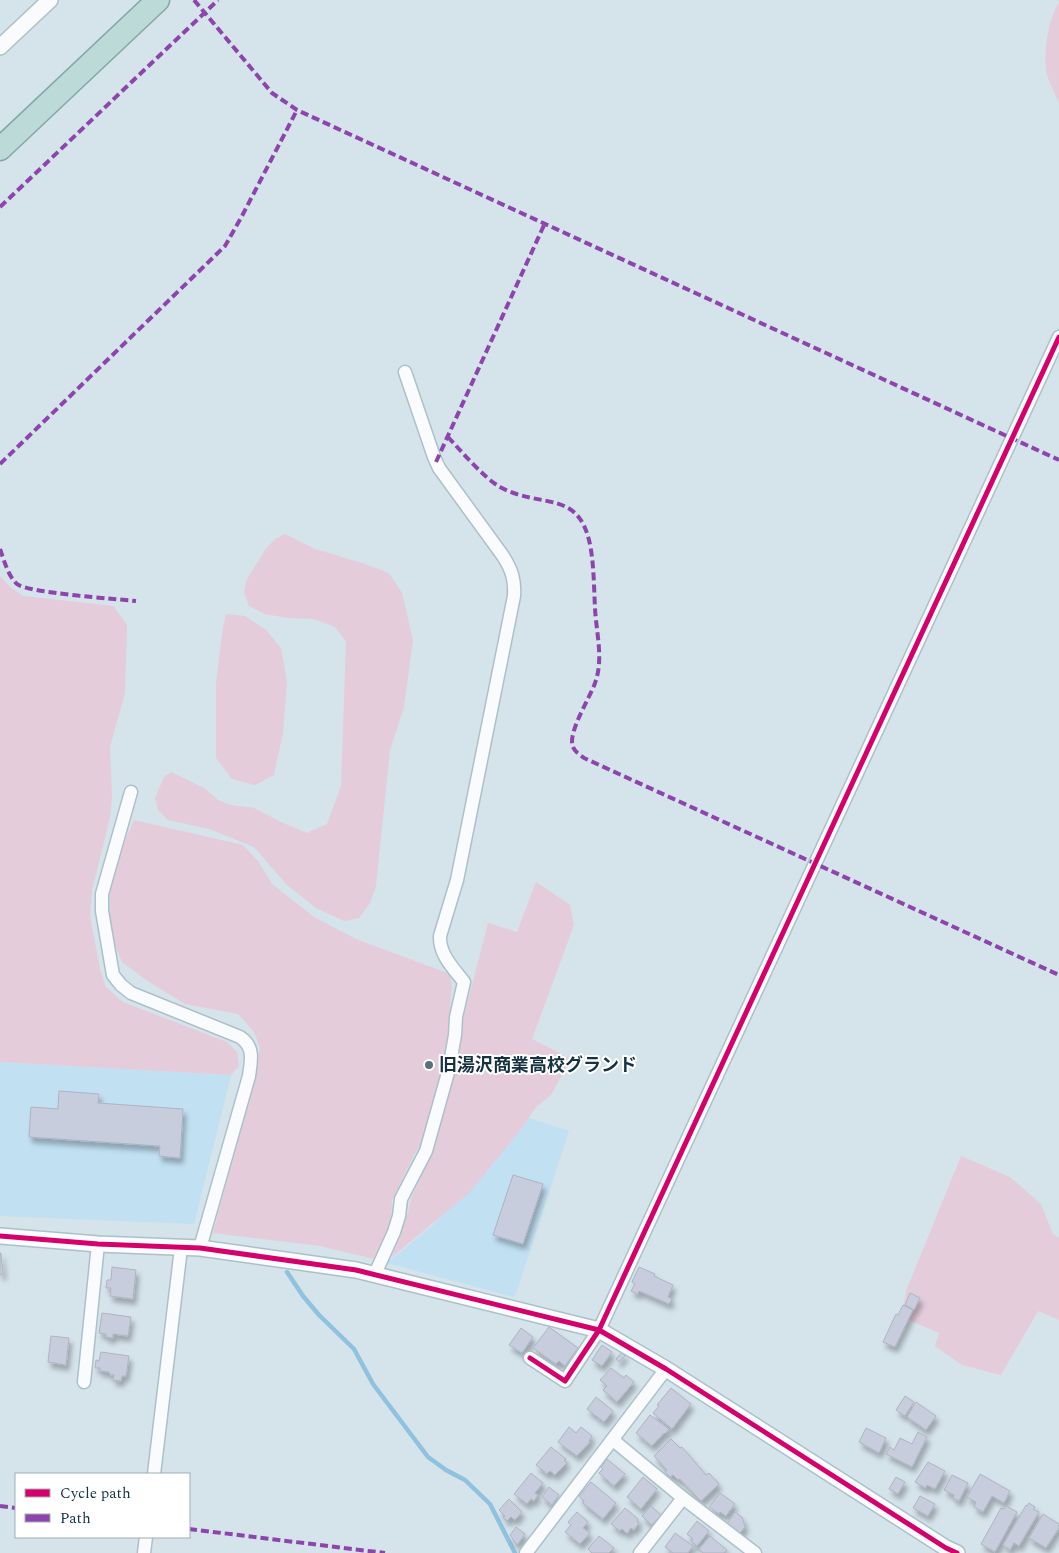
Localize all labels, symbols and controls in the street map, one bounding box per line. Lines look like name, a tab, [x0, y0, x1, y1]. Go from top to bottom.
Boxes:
place label: 旧湯沢商業高校グランド	[439, 1052, 637, 1079]
marker: 旧湯沢商業高校グランド	[423, 1059, 435, 1071]
legend	[15, 1473, 190, 1538]
text: Cycle path	[60, 1482, 131, 1505]
text: Path	[60, 1507, 91, 1530]

